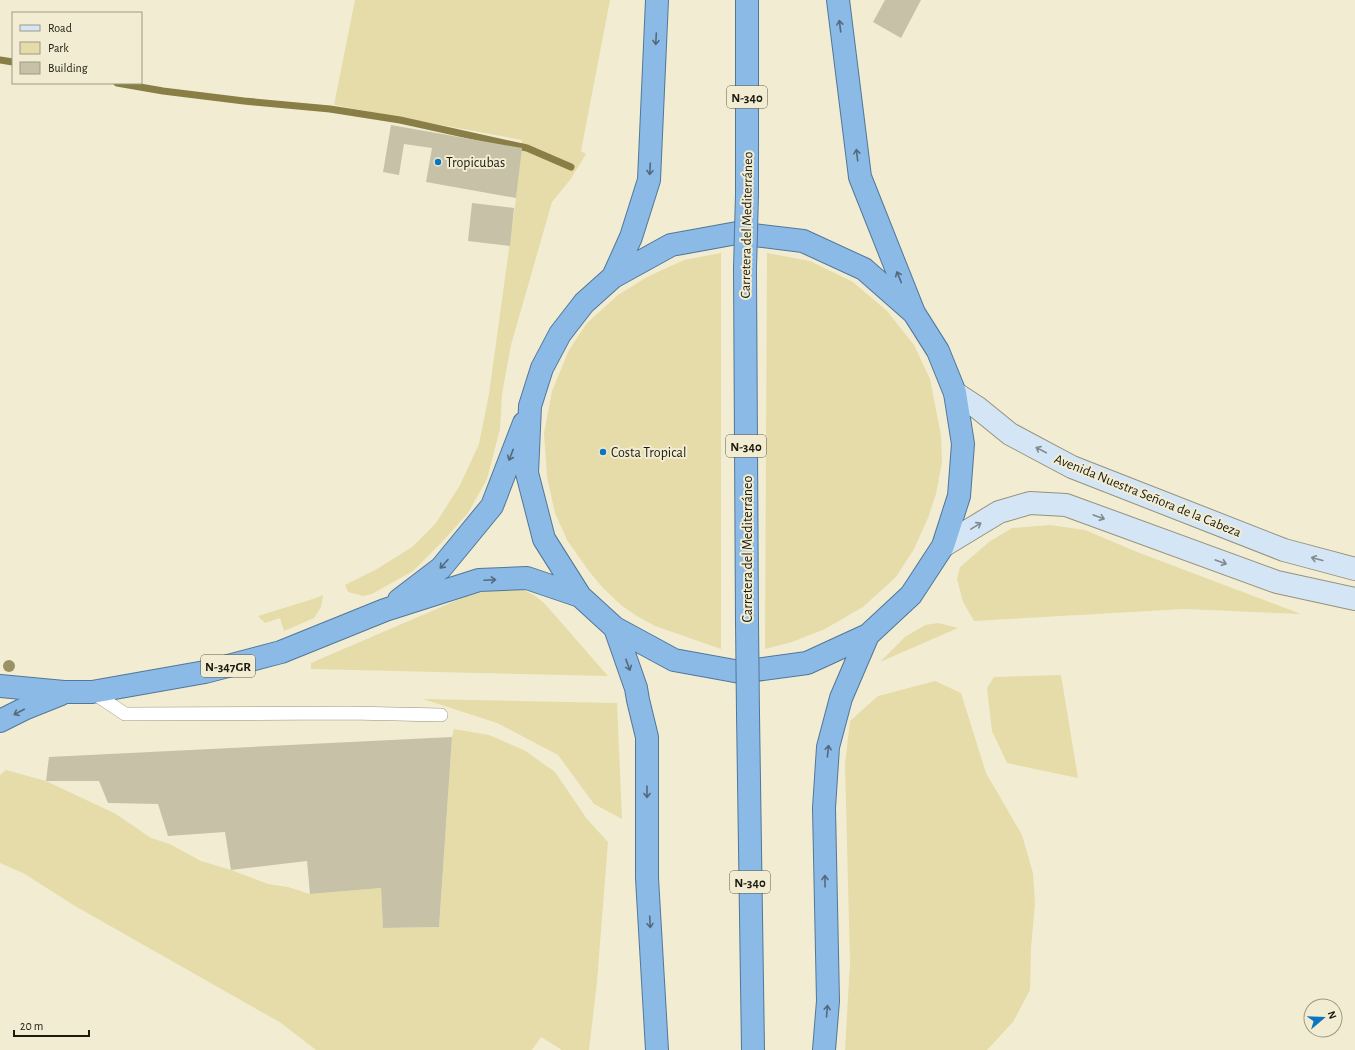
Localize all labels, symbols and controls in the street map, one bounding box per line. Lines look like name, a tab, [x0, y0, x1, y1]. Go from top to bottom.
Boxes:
legend	[12, 12, 142, 84]
one-way arrow	[836, 20, 844, 33]
text: Road	[48, 22, 72, 34]
one-way arrow	[652, 32, 659, 45]
text: Park	[48, 42, 69, 54]
text: Building	[48, 62, 88, 74]
road number: N-340	[727, 86, 767, 108]
one-way arrow	[853, 149, 861, 162]
street label: Carretera del Mediterráneo	[739, 151, 755, 299]
place label: Tropicubas	[446, 156, 505, 170]
marker: Tropicubas	[433, 157, 443, 167]
one-way arrow	[646, 162, 653, 175]
one-way arrow	[895, 272, 903, 284]
road number: N-340	[726, 435, 766, 457]
place label: Costa Tropical	[611, 446, 686, 460]
one-way arrow	[1035, 446, 1047, 453]
marker: Costa Tropical	[598, 447, 608, 457]
one-way arrow	[507, 449, 515, 461]
street label: Avenida Nuestra Señora de la Cabeza	[1052, 452, 1244, 540]
street label: Carretera del Mediterráneo	[741, 475, 755, 622]
one-way arrow	[1092, 513, 1104, 521]
one-way arrow	[970, 521, 982, 529]
one-way arrow	[1311, 555, 1324, 562]
one-way arrow	[1214, 558, 1226, 566]
one-way arrow	[440, 559, 449, 570]
one-way arrow	[483, 576, 496, 583]
road number: N-347GR	[201, 655, 255, 677]
one-way arrow	[625, 658, 632, 671]
one-way arrow	[13, 708, 25, 716]
one-way arrow	[824, 745, 832, 758]
one-way arrow	[643, 785, 651, 798]
road number: N-340	[730, 871, 770, 893]
one-way arrow	[821, 875, 829, 888]
one-way arrow	[646, 915, 653, 928]
north arrow	[1303, 998, 1343, 1038]
one-way arrow	[823, 1005, 831, 1018]
text: N	[1326, 1009, 1338, 1020]
scale bar	[14, 1012, 89, 1038]
text: 20 m	[20, 1020, 43, 1032]

